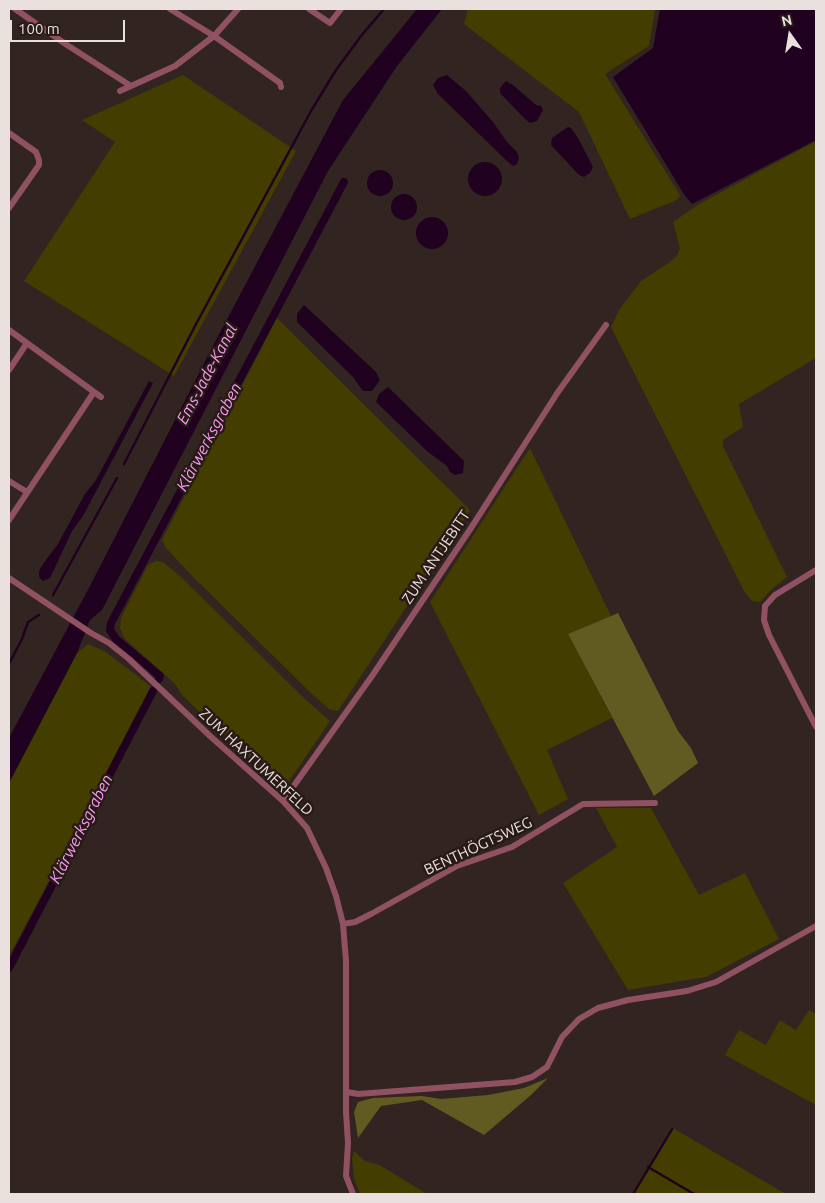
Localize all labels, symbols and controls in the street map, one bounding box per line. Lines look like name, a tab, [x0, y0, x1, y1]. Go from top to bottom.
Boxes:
scale bar	[12, 10, 128, 42]
north arrow	[765, 10, 815, 60]
text: N	[780, 11, 794, 29]
text: 100 m	[18, 20, 60, 37]
water label: Ems-Jade-Kanal	[173, 321, 241, 427]
water label: Klärwerksgraben	[172, 380, 246, 494]
street label: ZUM ANTJEBITT	[398, 507, 474, 607]
street label: ZUM HAXTUMERFELD	[195, 705, 317, 819]
water label: Klärwerksgraben	[45, 771, 117, 887]
street label: BENTHÖGTSWEG	[421, 813, 535, 879]

